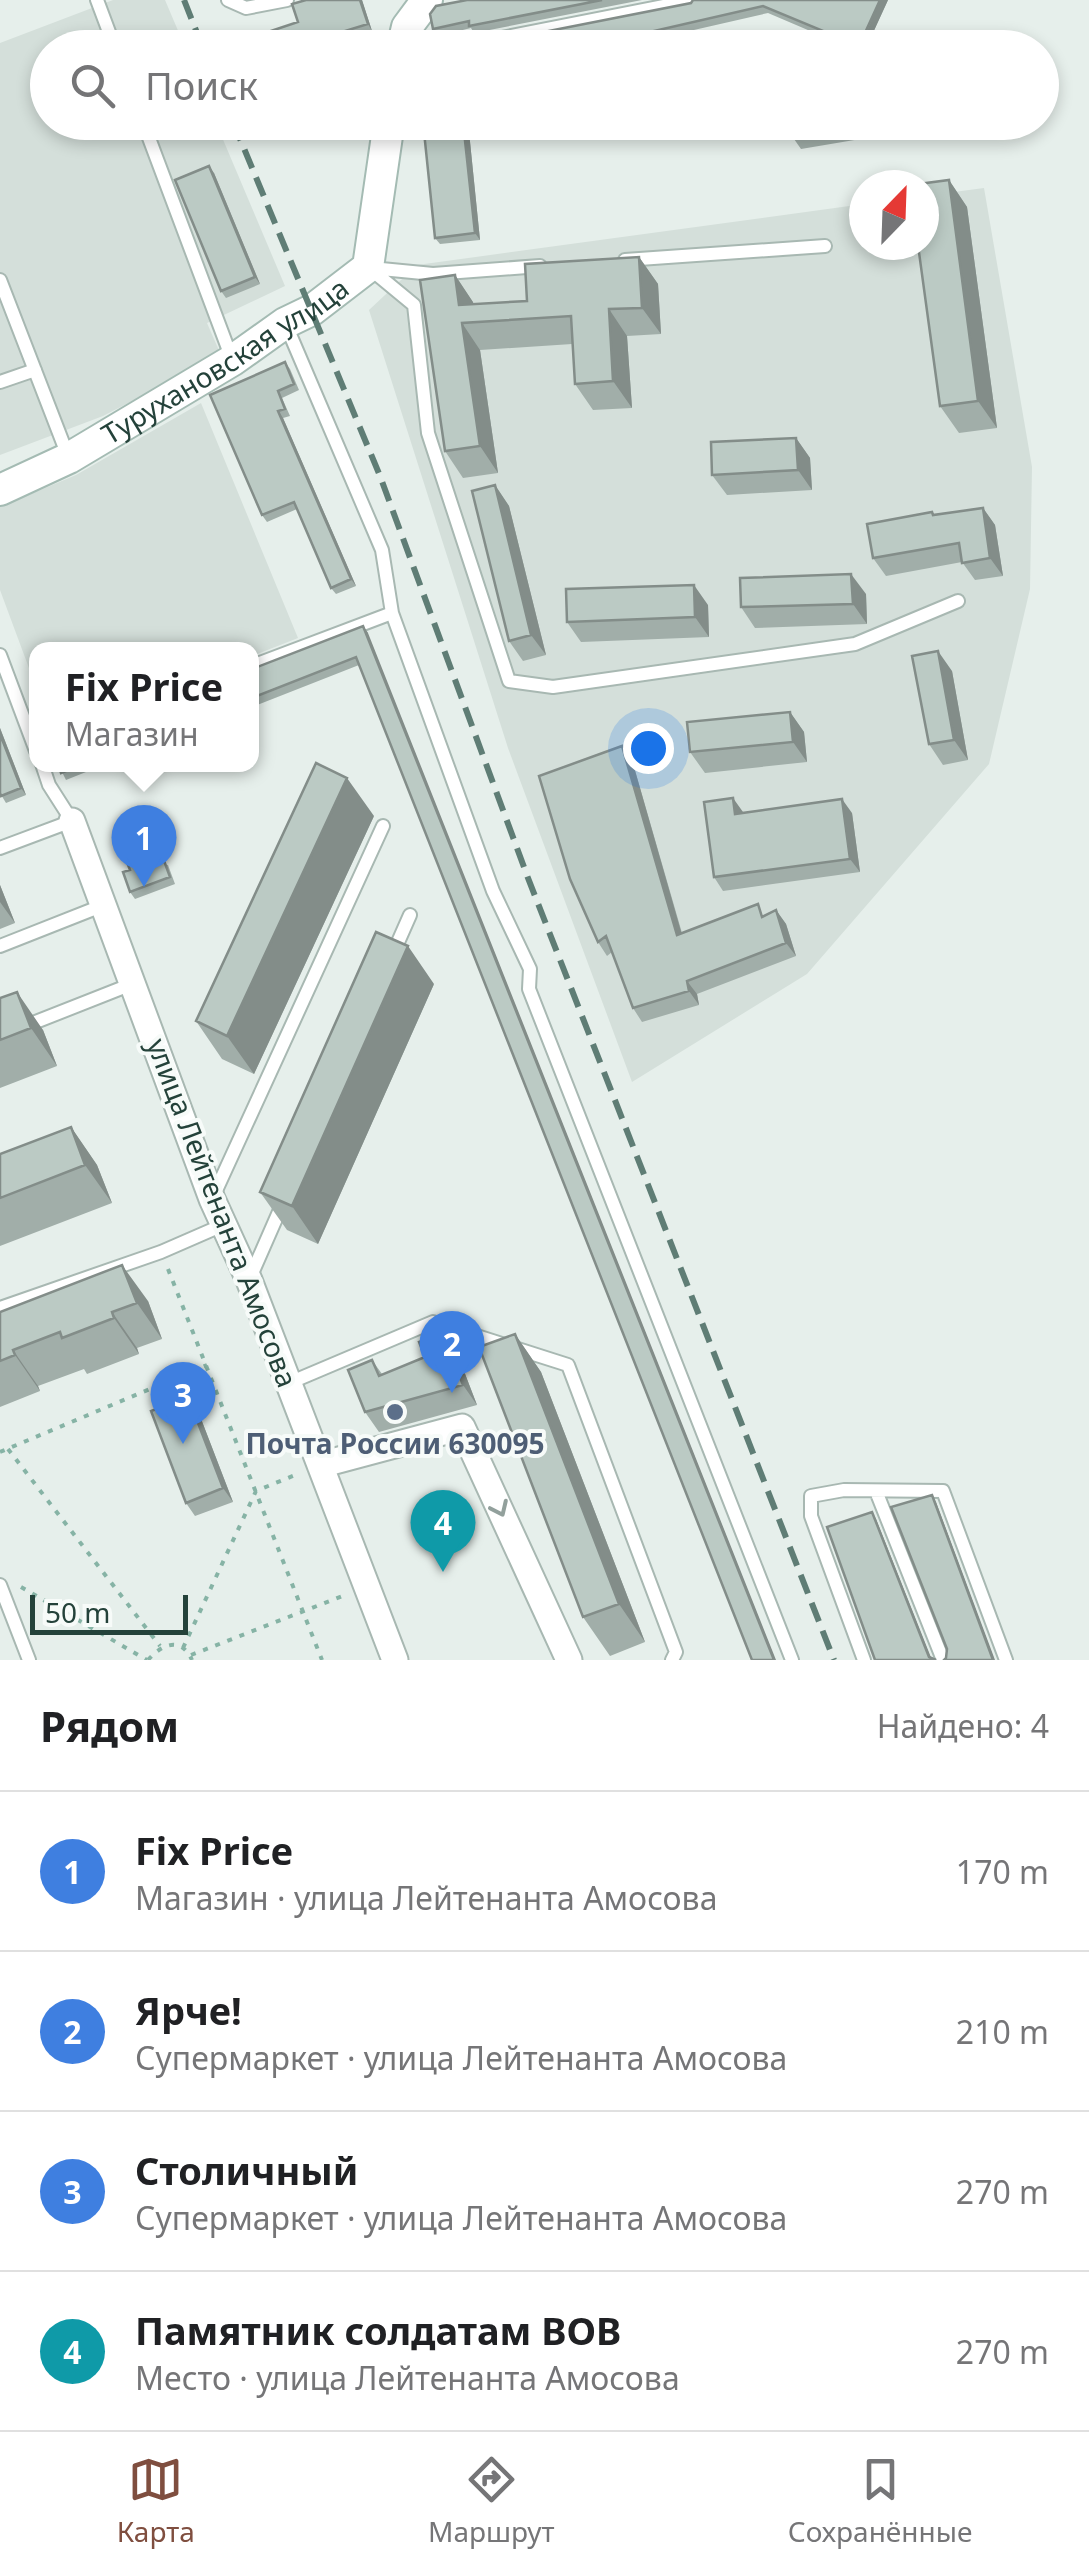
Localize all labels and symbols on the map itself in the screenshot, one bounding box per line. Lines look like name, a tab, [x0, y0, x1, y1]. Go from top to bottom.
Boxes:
north arrow	[849, 170, 939, 260]
street label: Турухановская улица	[94, 269, 356, 452]
your location	[623, 723, 674, 774]
pin: 1	[112, 804, 176, 887]
street label: улица Лейтенанта Амосова	[139, 1033, 307, 1392]
pin: 2	[420, 1310, 484, 1393]
pin: 3	[150, 1362, 216, 1444]
marker: Почта России 630095	[384, 1401, 406, 1423]
place label: Почта России 630095	[245, 1424, 545, 1462]
pin: 4	[410, 1490, 476, 1572]
one-way arrow	[487, 1499, 507, 1517]
scale bar	[30, 1590, 188, 1634]

